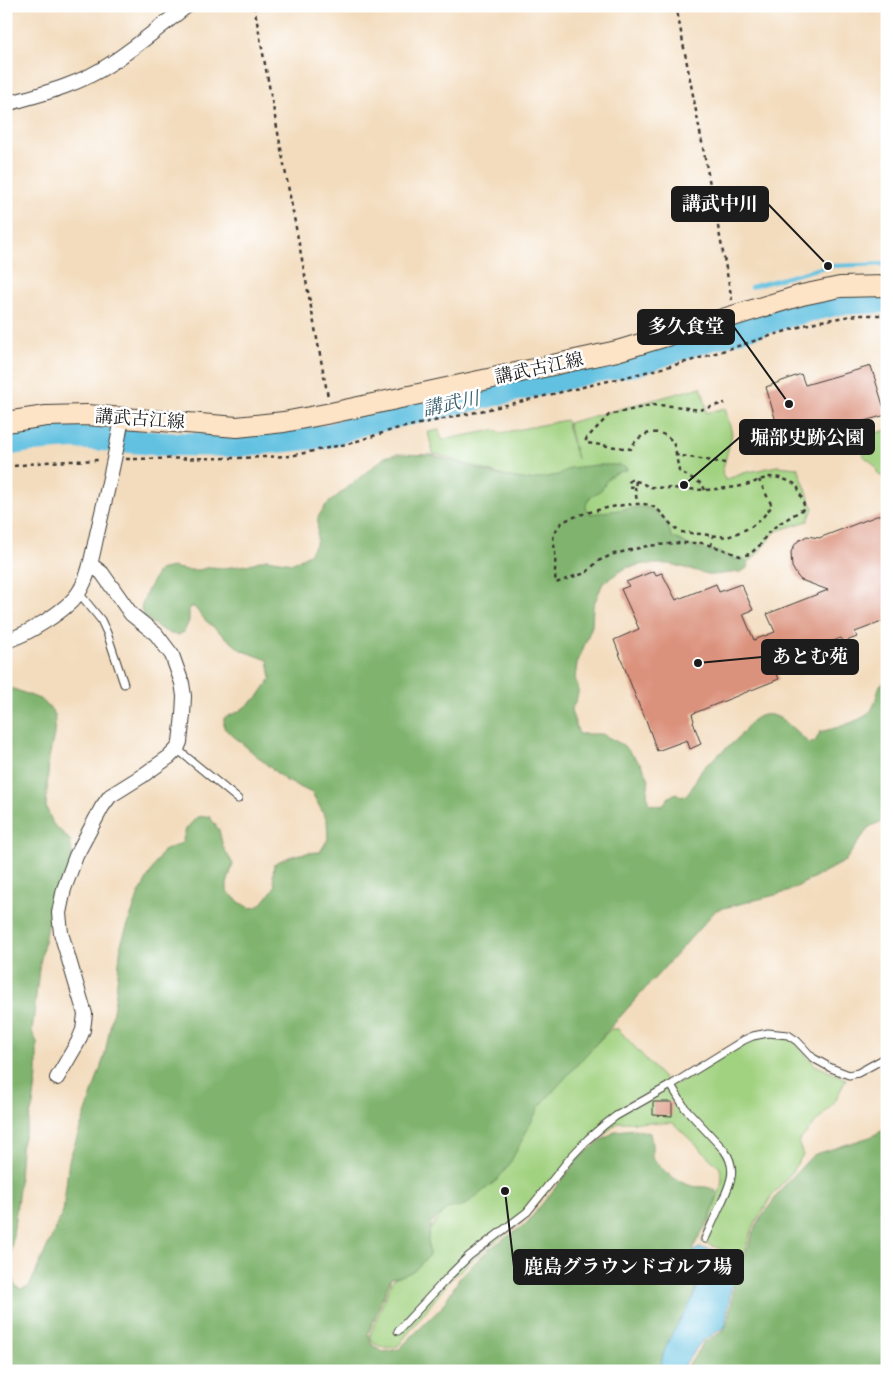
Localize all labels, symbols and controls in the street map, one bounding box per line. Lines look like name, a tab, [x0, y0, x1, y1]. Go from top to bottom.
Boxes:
callout: 講武中川	[672, 187, 768, 221]
text: 講武中川	[682, 191, 758, 217]
callout: 多久食堂	[638, 310, 734, 344]
text: 多久食堂	[648, 314, 724, 340]
street label: 講武古江線	[492, 347, 586, 389]
water label: 講武川	[420, 385, 484, 423]
street label: 講武古江線	[94, 404, 186, 434]
callout: 堀部史跡公園	[740, 420, 874, 454]
text: 堀部史跡公園	[750, 425, 864, 451]
callout: あとむ苑	[762, 640, 858, 674]
text: あとむ苑	[772, 644, 848, 670]
callout: 鹿島グラウンドゴルフ場	[514, 1250, 743, 1284]
text: 鹿島グラウンドゴルフ場	[524, 1254, 732, 1280]

